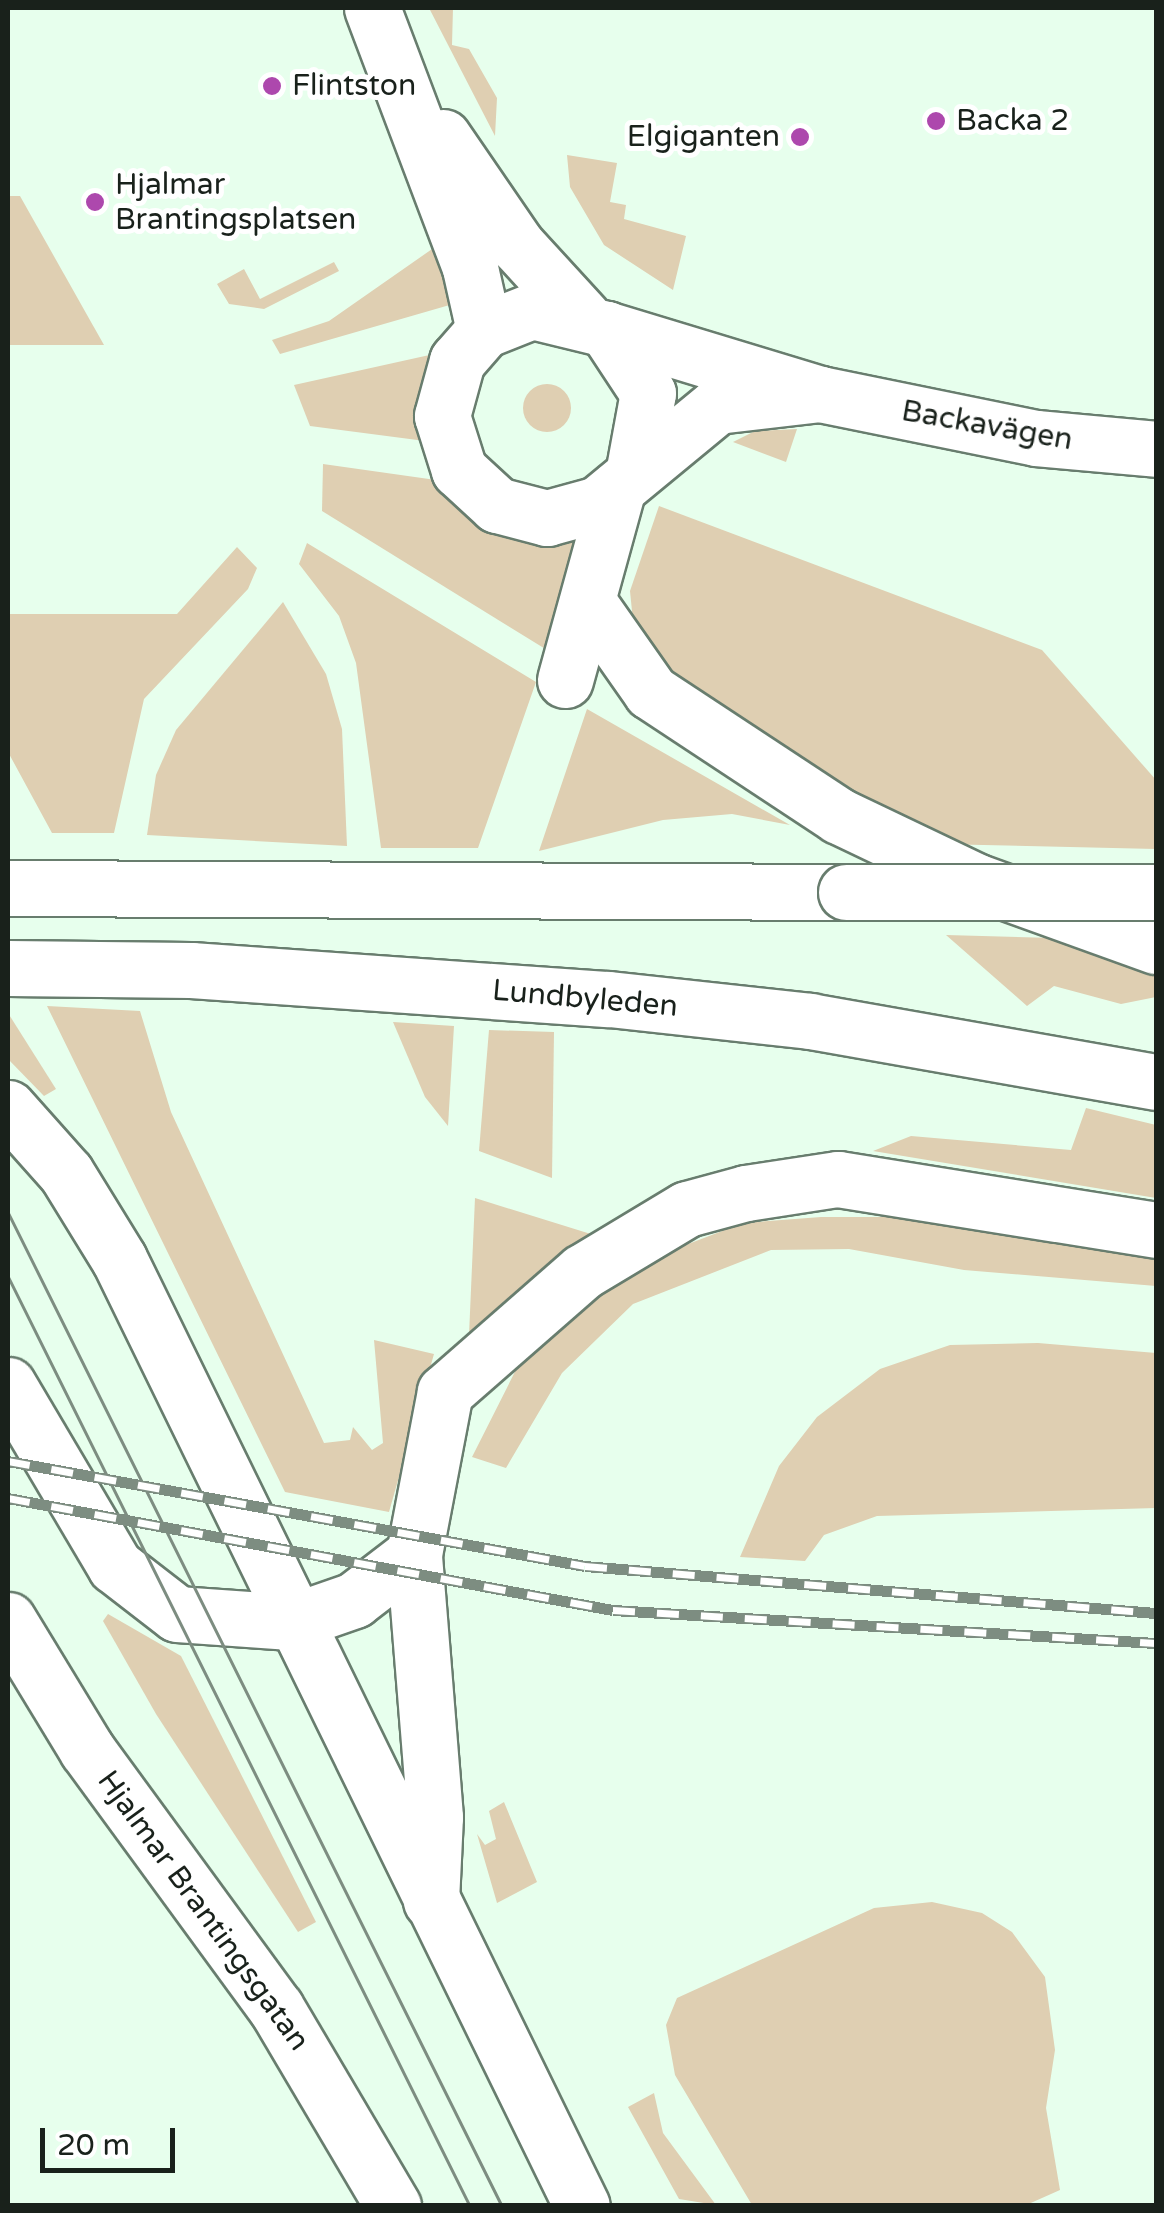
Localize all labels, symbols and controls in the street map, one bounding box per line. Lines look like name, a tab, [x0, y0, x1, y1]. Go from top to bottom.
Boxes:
place label: Flintston	[292, 68, 416, 104]
marker: Flintston	[261, 75, 283, 97]
place label: Backa 2	[956, 103, 1069, 139]
marker: Backa 2	[925, 110, 947, 132]
place label: Elgiganten	[627, 119, 780, 155]
marker: Elgiganten	[789, 126, 811, 148]
place label: Hjalmar Brantingsplatsen	[115, 167, 356, 238]
marker: Hjalmar Brantingsplatsen	[84, 191, 106, 213]
street label: Backavägen	[899, 393, 1075, 459]
street label: Lundbyleden	[491, 973, 679, 1025]
street label: Hjalmar Brantingsgatan	[89, 1764, 317, 2058]
scale bar	[45, 2108, 180, 2170]
text: 20 m	[57, 2127, 130, 2164]

